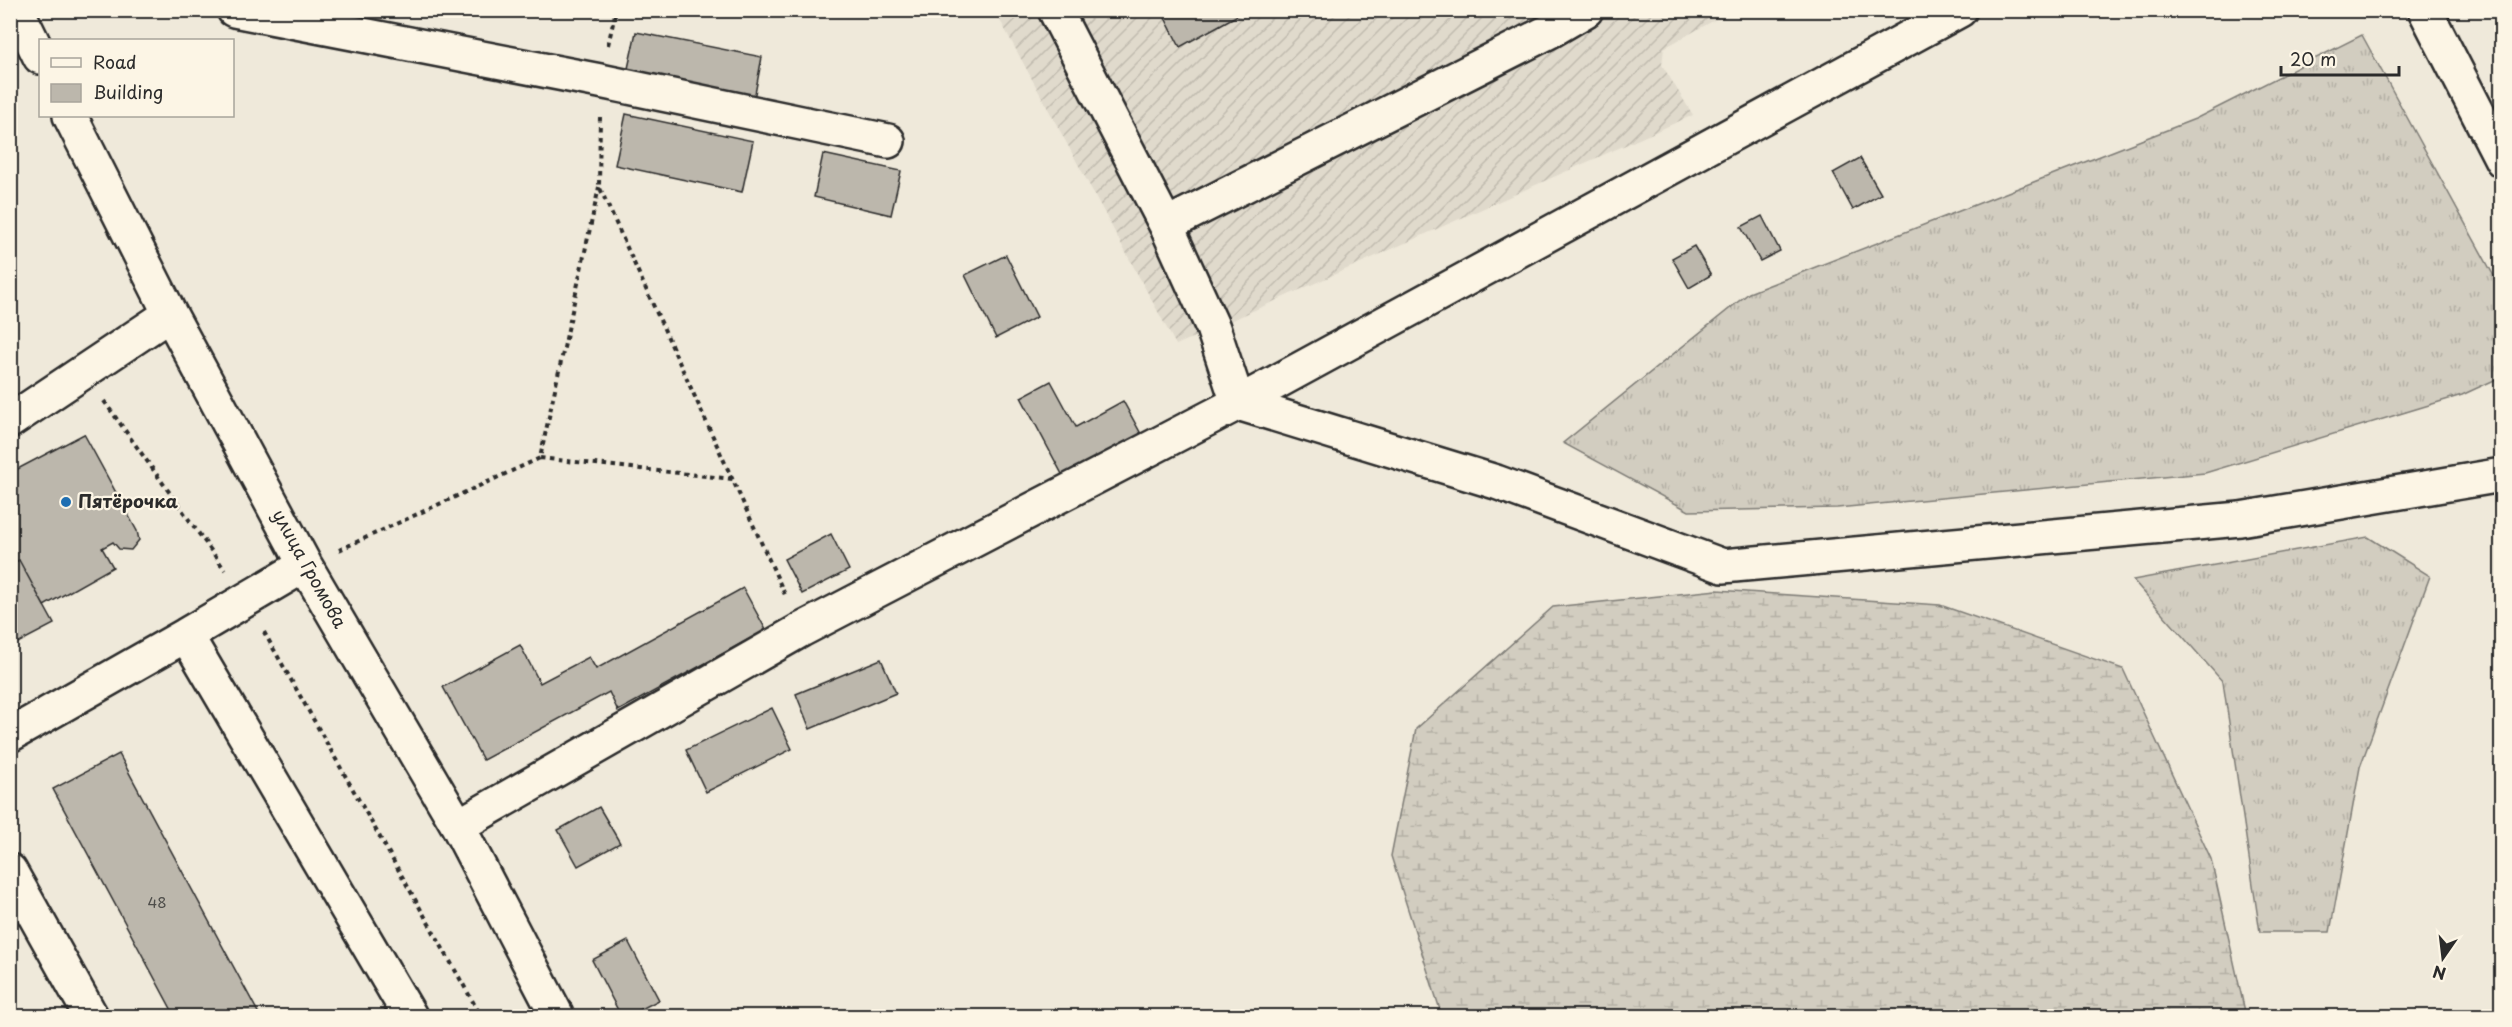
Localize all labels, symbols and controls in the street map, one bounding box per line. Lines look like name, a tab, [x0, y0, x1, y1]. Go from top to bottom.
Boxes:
legend	[39, 39, 234, 117]
scale bar	[2281, 39, 2400, 77]
text: 20 m	[2290, 45, 2336, 72]
text: Road	[93, 48, 137, 75]
text: Building	[93, 78, 163, 105]
place label: Пятёрочка	[78, 487, 179, 514]
marker: Пятёрочка	[59, 495, 73, 509]
street label: улица Громова	[266, 504, 355, 633]
house number: 48	[147, 890, 167, 913]
north arrow	[2413, 928, 2473, 988]
text: N	[2430, 960, 2448, 987]

